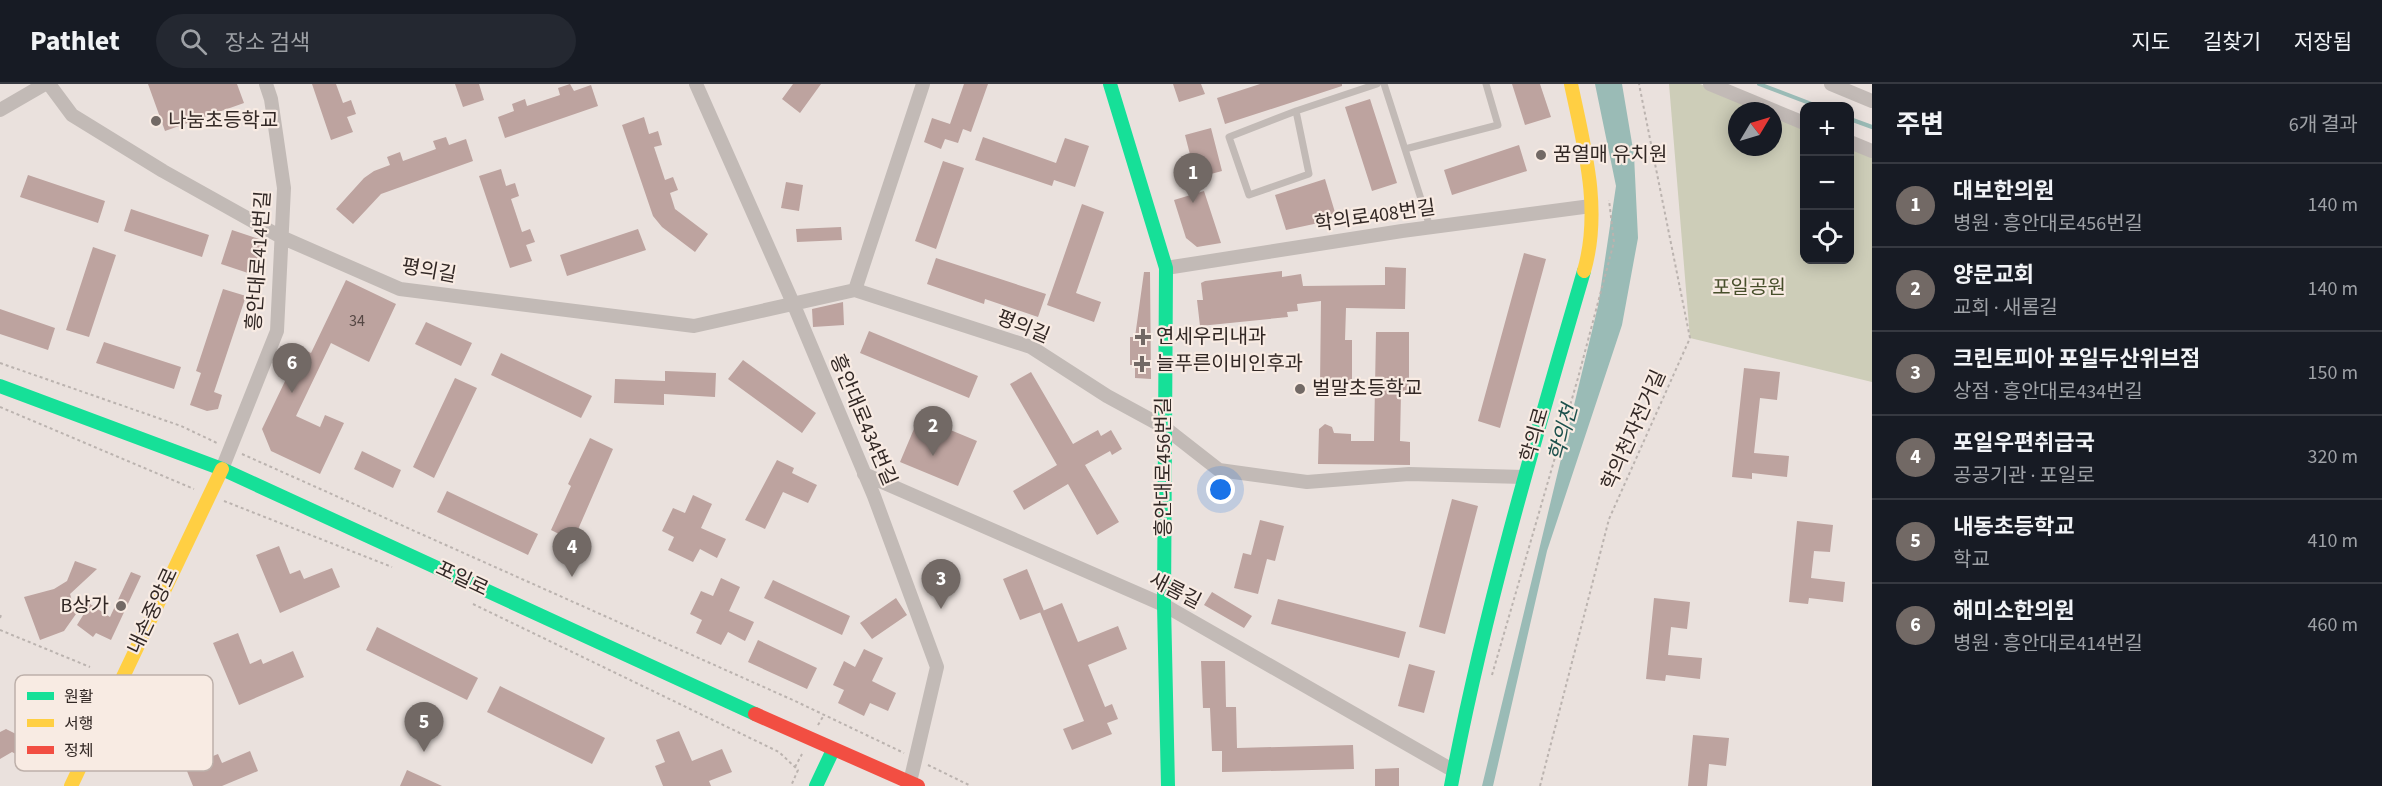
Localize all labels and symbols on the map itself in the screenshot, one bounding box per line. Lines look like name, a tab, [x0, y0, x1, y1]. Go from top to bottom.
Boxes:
north arrow	[1728, 102, 1782, 156]
place label: 나눔초등학교	[168, 107, 278, 135]
marker: 나눔초등학교	[149, 114, 163, 128]
place label: 꿈열매 유치원	[1553, 141, 1667, 169]
marker: 꿈열매 유치원	[1534, 148, 1548, 162]
pin: 1	[1174, 154, 1212, 203]
street label: 흥안대로414번길	[240, 190, 278, 332]
street label: 학의로408번길	[1313, 194, 1437, 238]
street label: 평의길	[399, 252, 459, 290]
park label: 포일공원	[1712, 274, 1786, 302]
street label: 평의길	[992, 304, 1054, 350]
house number: 34	[349, 310, 365, 332]
place label: 연세우리내과	[1156, 323, 1266, 351]
marker: 연세우리내과	[1134, 328, 1152, 346]
pin: 6	[272, 344, 312, 393]
street label: 흥안대로434번길	[823, 350, 903, 490]
place label: 늘푸른이비인후과	[1156, 350, 1303, 378]
marker: 늘푸른이비인후과	[1133, 355, 1151, 373]
street label: 학의천자전거길	[1595, 365, 1673, 495]
place label: 벌말초등학교	[1312, 375, 1422, 403]
marker: 벌말초등학교	[1293, 382, 1307, 396]
street label: 흥안대로456번길	[1150, 397, 1178, 537]
water label: 학의천	[1541, 399, 1586, 465]
street label: 학의로	[1514, 405, 1556, 465]
pin: 2	[914, 406, 952, 456]
your location	[1206, 475, 1235, 504]
pin: 4	[552, 528, 592, 577]
street label: 포일로	[431, 555, 493, 603]
pin: 3	[922, 560, 960, 609]
street label: 내손중앙로	[121, 563, 185, 659]
street label: 새롬길	[1144, 566, 1206, 616]
place label: B상가	[60, 592, 109, 620]
marker: B상가	[114, 599, 128, 613]
legend	[15, 675, 213, 771]
text: 원활	[64, 686, 94, 708]
pin: 5	[404, 702, 444, 752]
text: 서행	[64, 713, 93, 735]
text: 정체	[64, 740, 93, 762]

